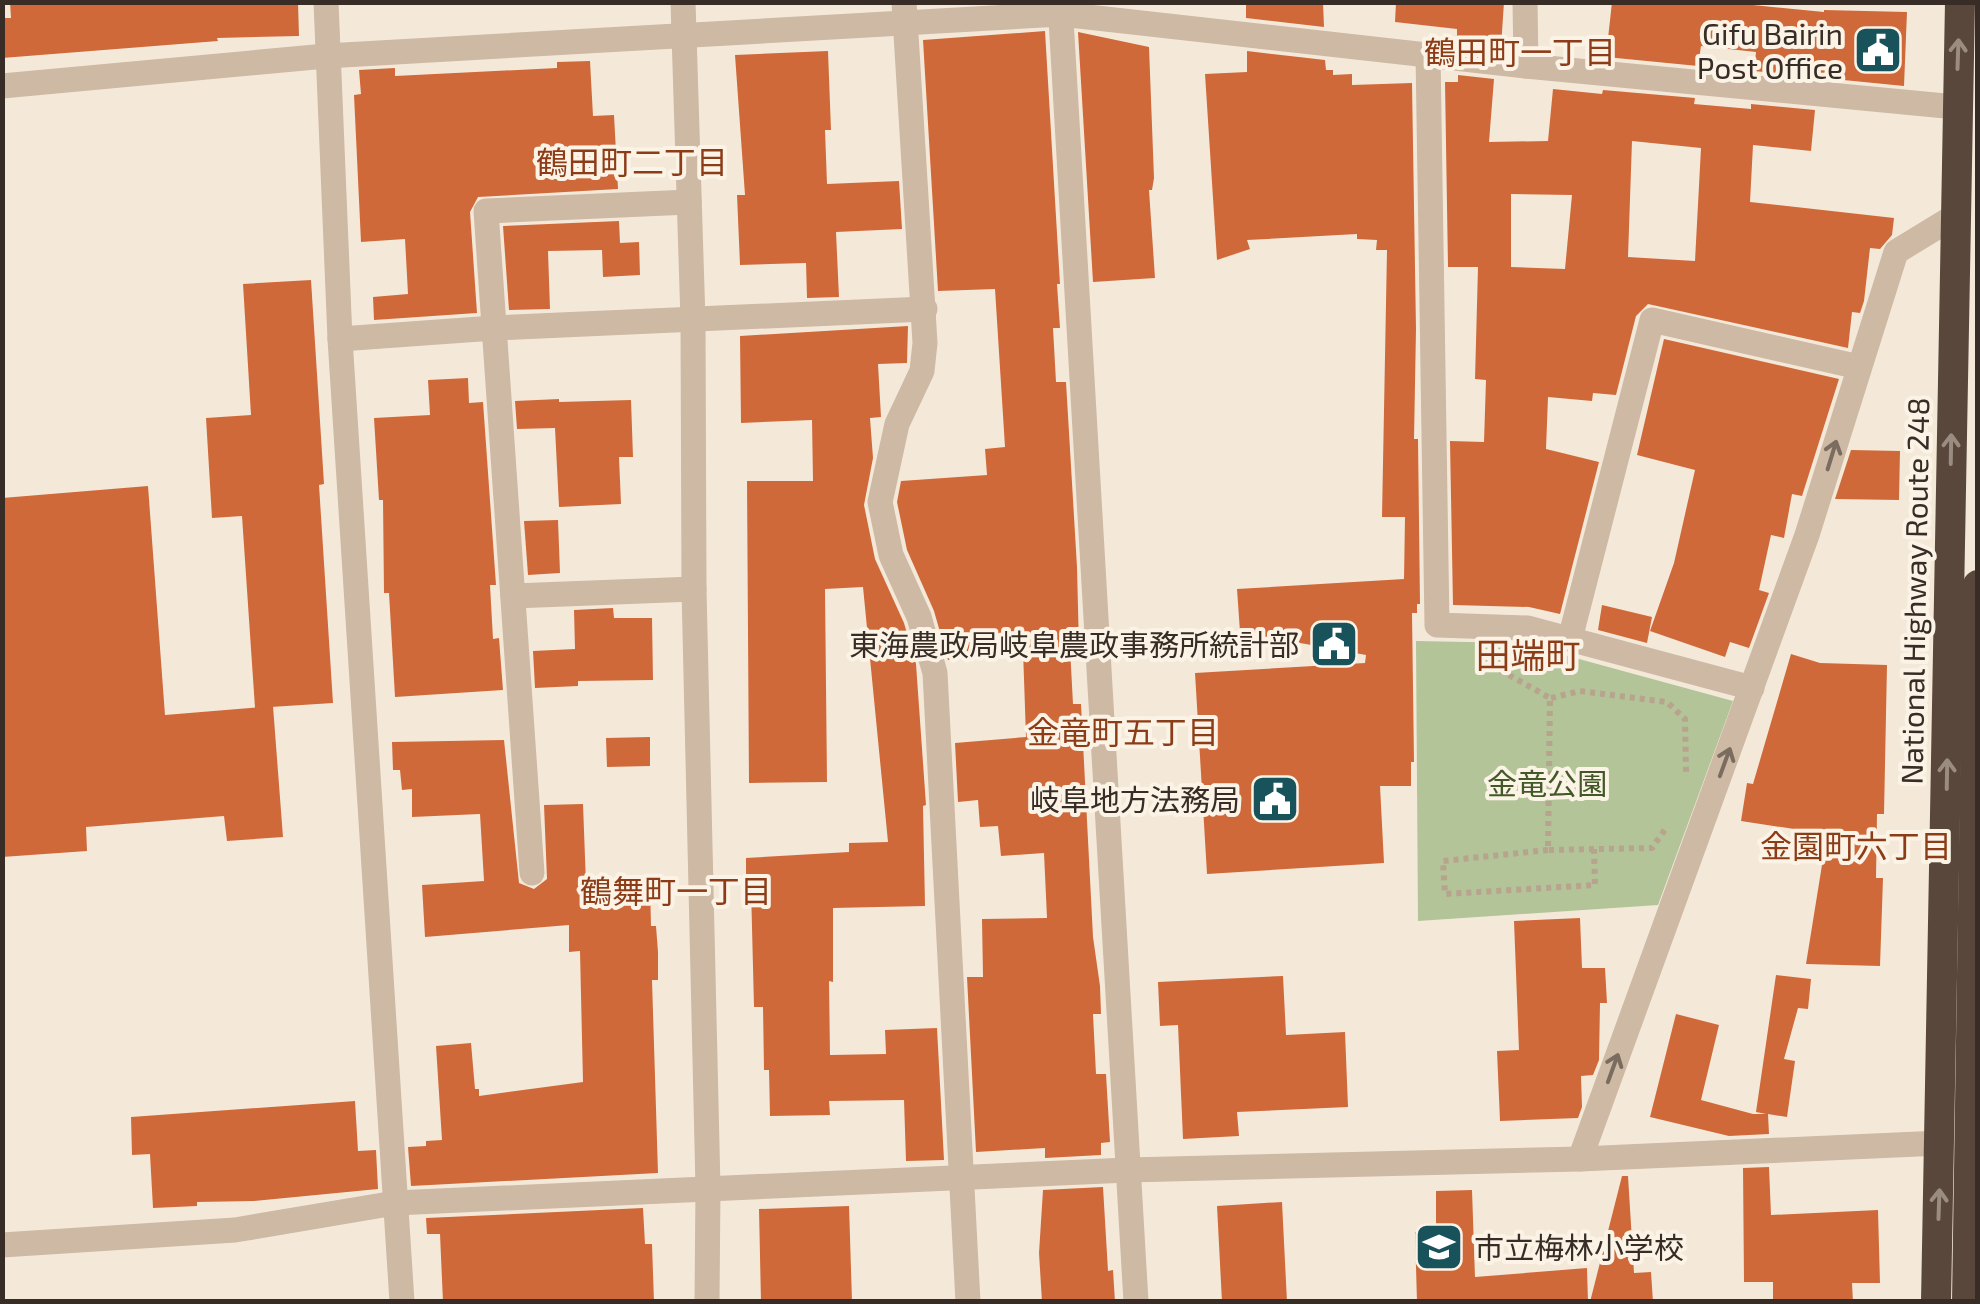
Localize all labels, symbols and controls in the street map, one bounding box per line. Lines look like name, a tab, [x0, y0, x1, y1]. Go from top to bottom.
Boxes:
place label: Gifu Bairin Post Office	[1697, 15, 1843, 85]
public building icon: Gifu Bairin Post Office	[1852, 24, 1904, 76]
district label: 鶴田町一丁目	[1424, 32, 1616, 70]
one-way arrow	[1949, 39, 1968, 71]
district label: 鶴田町二丁目	[536, 142, 728, 180]
street label: National Highway Route 248	[1893, 397, 1935, 785]
one-way arrow	[1942, 434, 1961, 466]
one-way arrow	[1824, 440, 1842, 472]
public building icon: 東海農政局岐阜農政事務所統計部	[1308, 618, 1360, 670]
place label: 東海農政局岐阜農政事務所統計部	[849, 626, 1299, 662]
district label: 田端町	[1475, 633, 1581, 675]
district label: 金竜町五丁目	[1027, 712, 1219, 750]
one-way arrow	[1717, 748, 1735, 779]
one-way arrow	[1937, 759, 1956, 791]
park label: 金竜公園	[1487, 765, 1607, 801]
public building icon: 岐阜地方法務局	[1249, 773, 1301, 825]
place label: 岐阜地方法務局	[1030, 781, 1240, 817]
district label: 金園町六丁目	[1760, 826, 1952, 864]
district label: 鶴舞町一丁目	[580, 871, 772, 909]
one-way arrow	[1605, 1053, 1623, 1084]
one-way arrow	[1930, 1189, 1949, 1221]
school or university icon: 市立梅林小学校	[1413, 1221, 1465, 1273]
place label: 市立梅林小学校	[1474, 1229, 1684, 1265]

